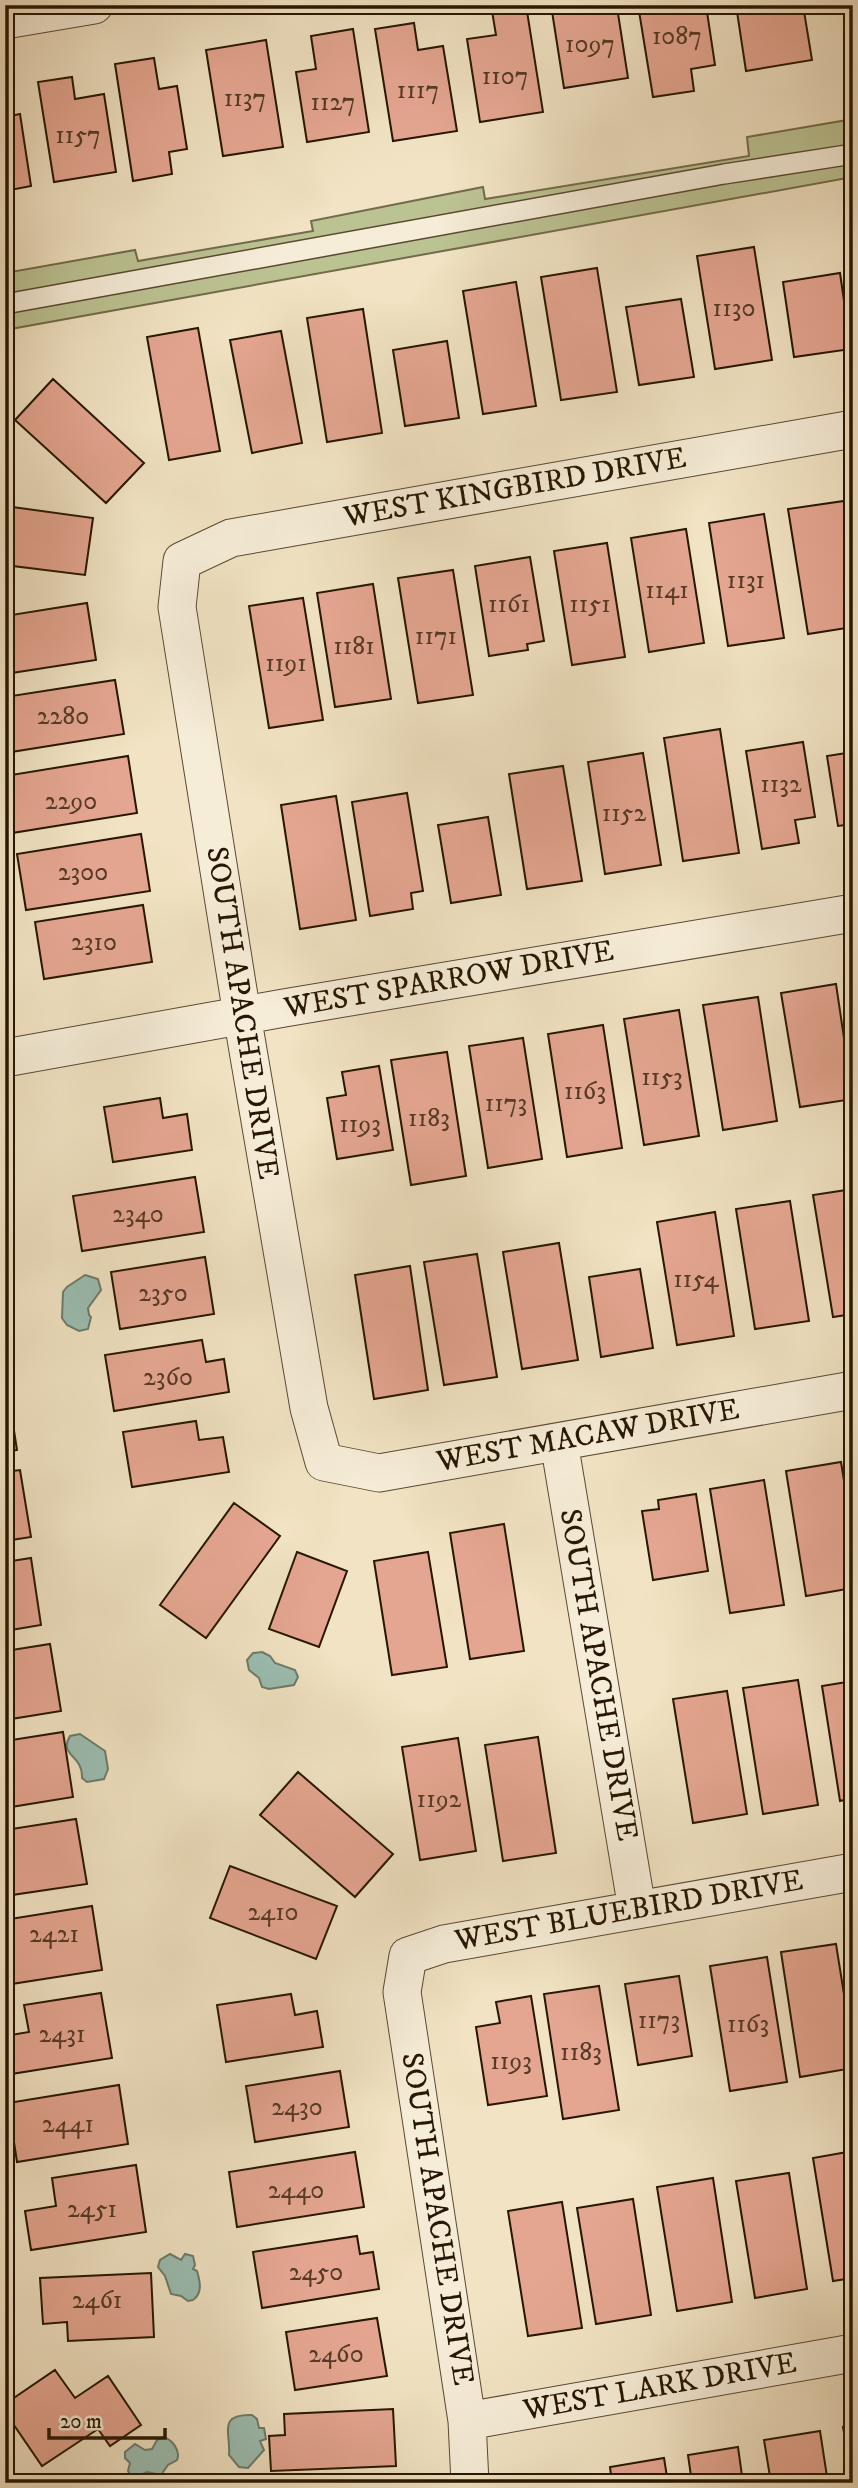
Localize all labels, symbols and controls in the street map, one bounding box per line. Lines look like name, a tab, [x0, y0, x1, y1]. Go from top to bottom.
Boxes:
house number: 1087	[652, 20, 702, 53]
house number: 1097	[565, 28, 615, 61]
house number: 1107	[482, 60, 528, 93]
house number: 1117	[397, 74, 439, 107]
house number: 1137	[224, 82, 266, 115]
house number: 1127	[311, 86, 355, 119]
house number: 1157	[55, 119, 101, 152]
house number: 1130	[713, 292, 755, 325]
street label: WEST KINGBIRD DRIVE	[340, 440, 689, 537]
house number: 1131	[727, 564, 765, 597]
house number: 1141	[645, 574, 689, 607]
house number: 1161	[488, 588, 530, 621]
house number: 1151	[569, 588, 611, 621]
house number: 1171	[415, 620, 457, 653]
house number: 1181	[333, 630, 375, 663]
house number: 1191	[265, 647, 307, 680]
house number: 2280	[37, 700, 89, 733]
house number: 1132	[760, 768, 802, 801]
house number: 2290	[45, 785, 97, 818]
house number: 1152	[602, 797, 647, 830]
street label: SOUTH APACHE DRIVE	[197, 844, 287, 1182]
house number: 2300	[58, 856, 108, 889]
house number: 2310	[71, 926, 117, 959]
street label: WEST SPARROW DRIVE	[280, 933, 617, 1027]
house number: 1153	[641, 1061, 683, 1094]
house number: 1163	[564, 1075, 606, 1108]
house number: 1173	[485, 1087, 527, 1120]
house number: 1183	[408, 1102, 450, 1135]
house number: 1193	[339, 1108, 381, 1141]
house number: 2340	[112, 1198, 164, 1231]
house number: 1154	[673, 1263, 720, 1296]
house number: 2350	[138, 1277, 188, 1310]
house number: 2360	[143, 1361, 193, 1394]
street label: WEST MACAW DRIVE	[433, 1391, 742, 1481]
street label: SOUTH APACHE DRIVE	[551, 1506, 645, 1844]
house number: 1192	[417, 1783, 462, 1816]
street label: WEST BLUEBIRD DRIVE	[451, 1862, 806, 1960]
house number: 2410	[247, 1896, 299, 1929]
house number: 2421	[29, 1918, 79, 1951]
house number: 1173	[638, 2004, 680, 2037]
house number: 1163	[727, 2008, 769, 2041]
house number: 2431	[39, 2018, 86, 2051]
house number: 1183	[560, 2036, 602, 2069]
house number: 1193	[490, 2045, 532, 2078]
street label: SOUTH APACHE DRIVE	[392, 2050, 482, 2388]
house number: 2430	[271, 2091, 323, 2124]
house number: 2441	[42, 2108, 94, 2141]
house number: 2440	[268, 2174, 324, 2207]
house number: 2451	[67, 2193, 117, 2226]
house number: 2450	[289, 2256, 343, 2289]
house number: 2461	[72, 2284, 122, 2317]
house number: 2460	[308, 2338, 364, 2371]
street label: WEST LARK DRIVE	[519, 2345, 800, 2429]
scale bar	[49, 2397, 164, 2441]
text: 20 m	[60, 2409, 102, 2435]

